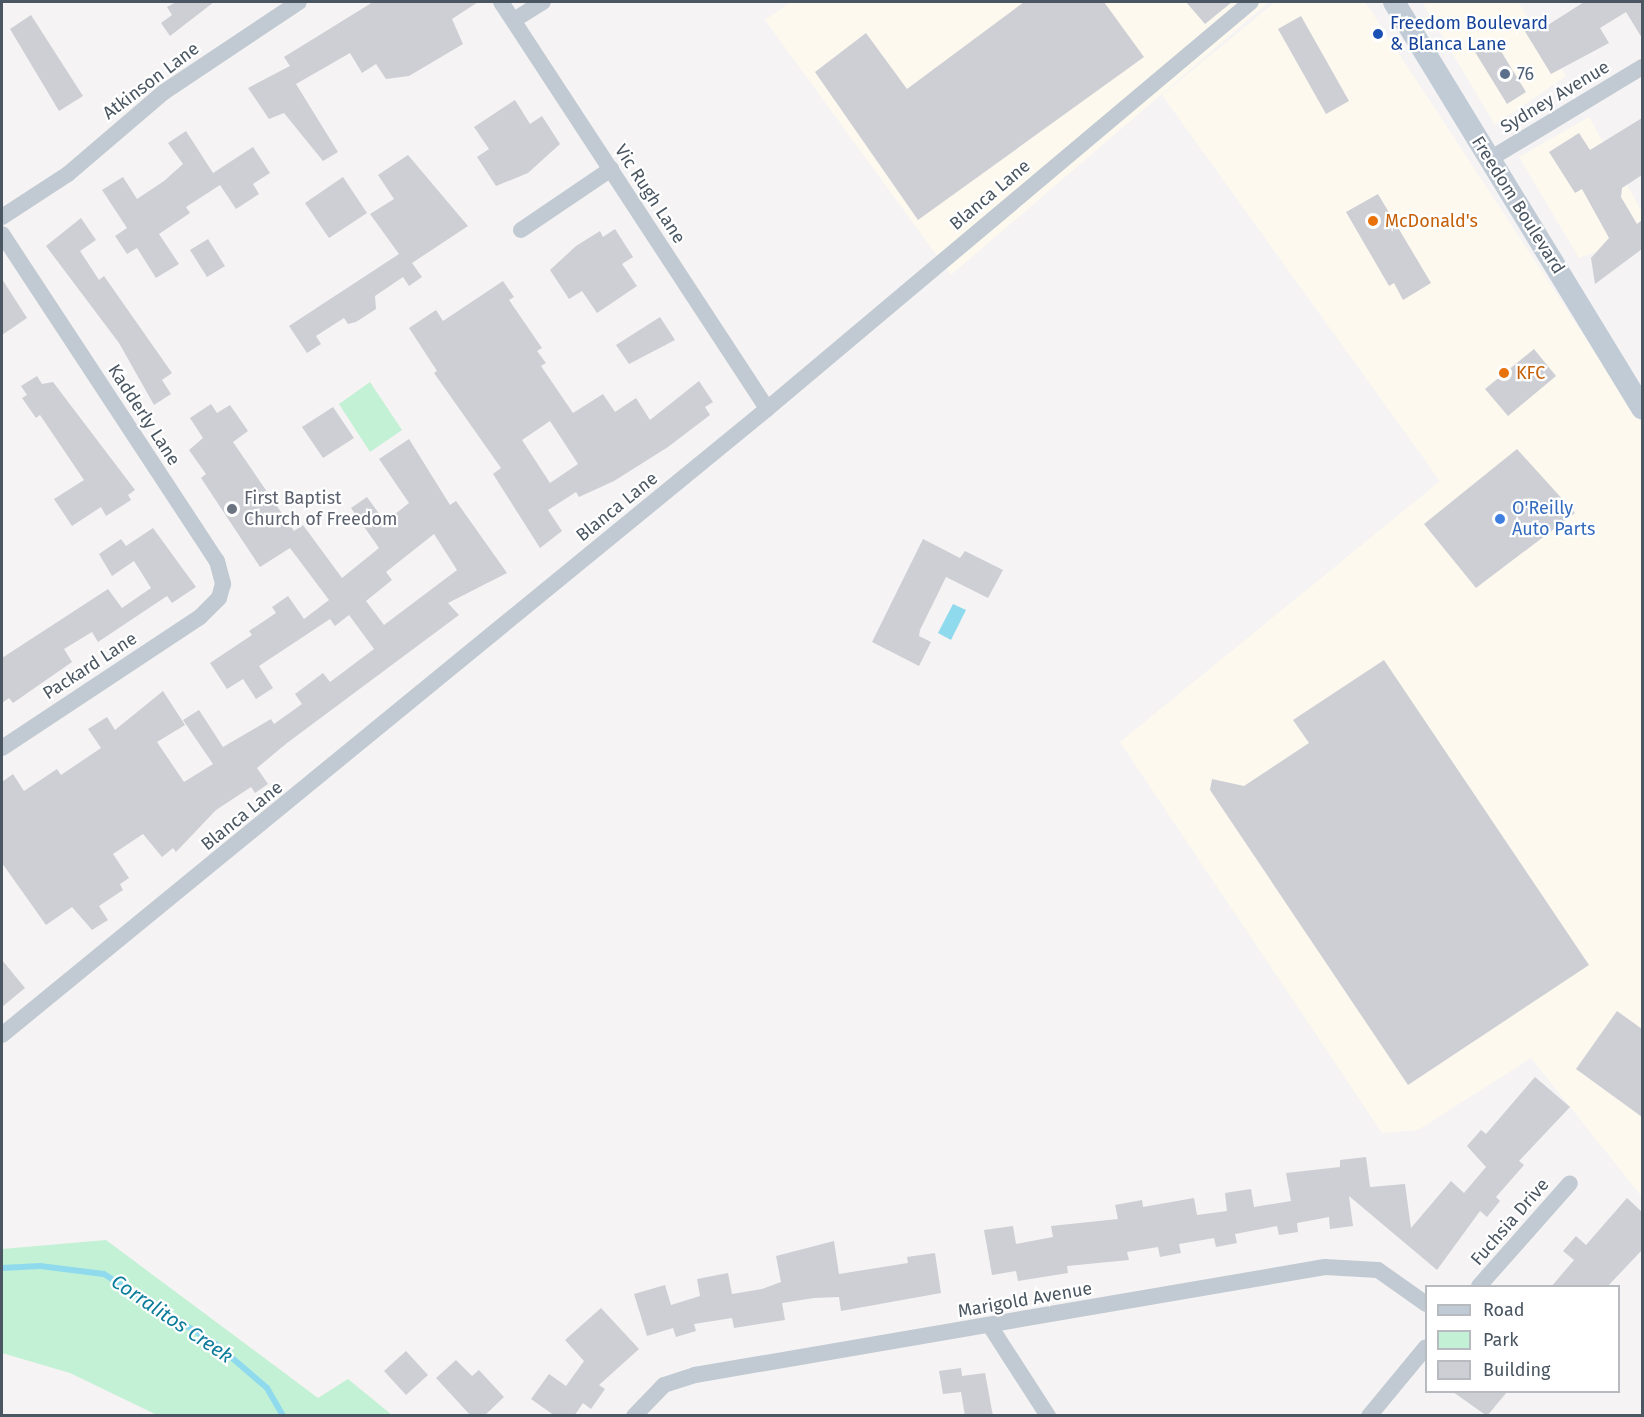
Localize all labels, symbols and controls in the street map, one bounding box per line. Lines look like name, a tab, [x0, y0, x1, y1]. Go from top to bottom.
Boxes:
place label: Freedom Boulevard & Blanca Lane	[1390, 13, 1548, 56]
marker: Freedom Boulevard & Blanca Lane	[1371, 27, 1385, 41]
street label: Atkinson Lane	[99, 38, 203, 124]
street label: Sydney Avenue	[1497, 56, 1613, 138]
place label: 76	[1517, 63, 1534, 85]
marker: 76	[1498, 67, 1512, 81]
street label: Freedom Boulevard	[1467, 132, 1569, 278]
street label: Vic Rugh Lane	[610, 141, 690, 247]
street label: Blanca Lane	[945, 155, 1035, 235]
place label: McDonald's	[1385, 210, 1478, 232]
marker: McDonald's	[1366, 214, 1380, 228]
street label: Kadderly Lane	[103, 360, 185, 470]
place label: KFC	[1516, 362, 1545, 384]
marker: KFC	[1497, 366, 1511, 380]
street label: Blanca Lane	[572, 468, 662, 546]
place label: First Baptist Church of Freedom	[244, 488, 398, 530]
place label: O'Reilly Auto Parts	[1512, 498, 1595, 540]
marker: First Baptist Church of Freedom	[225, 502, 239, 516]
marker: O'Reilly Auto Parts	[1493, 512, 1507, 526]
street label: Packard Lane	[39, 628, 141, 704]
street label: Blanca Lane	[197, 777, 287, 855]
street label: Fuchsia Drive	[1466, 1174, 1554, 1270]
water label: Corralitos Creek	[107, 1269, 237, 1369]
street label: Marigold Avenue	[956, 1278, 1094, 1322]
legend	[1425, 1285, 1620, 1393]
text: Road	[1483, 1299, 1525, 1321]
text: Park	[1483, 1329, 1518, 1351]
text: Building	[1483, 1359, 1550, 1381]

